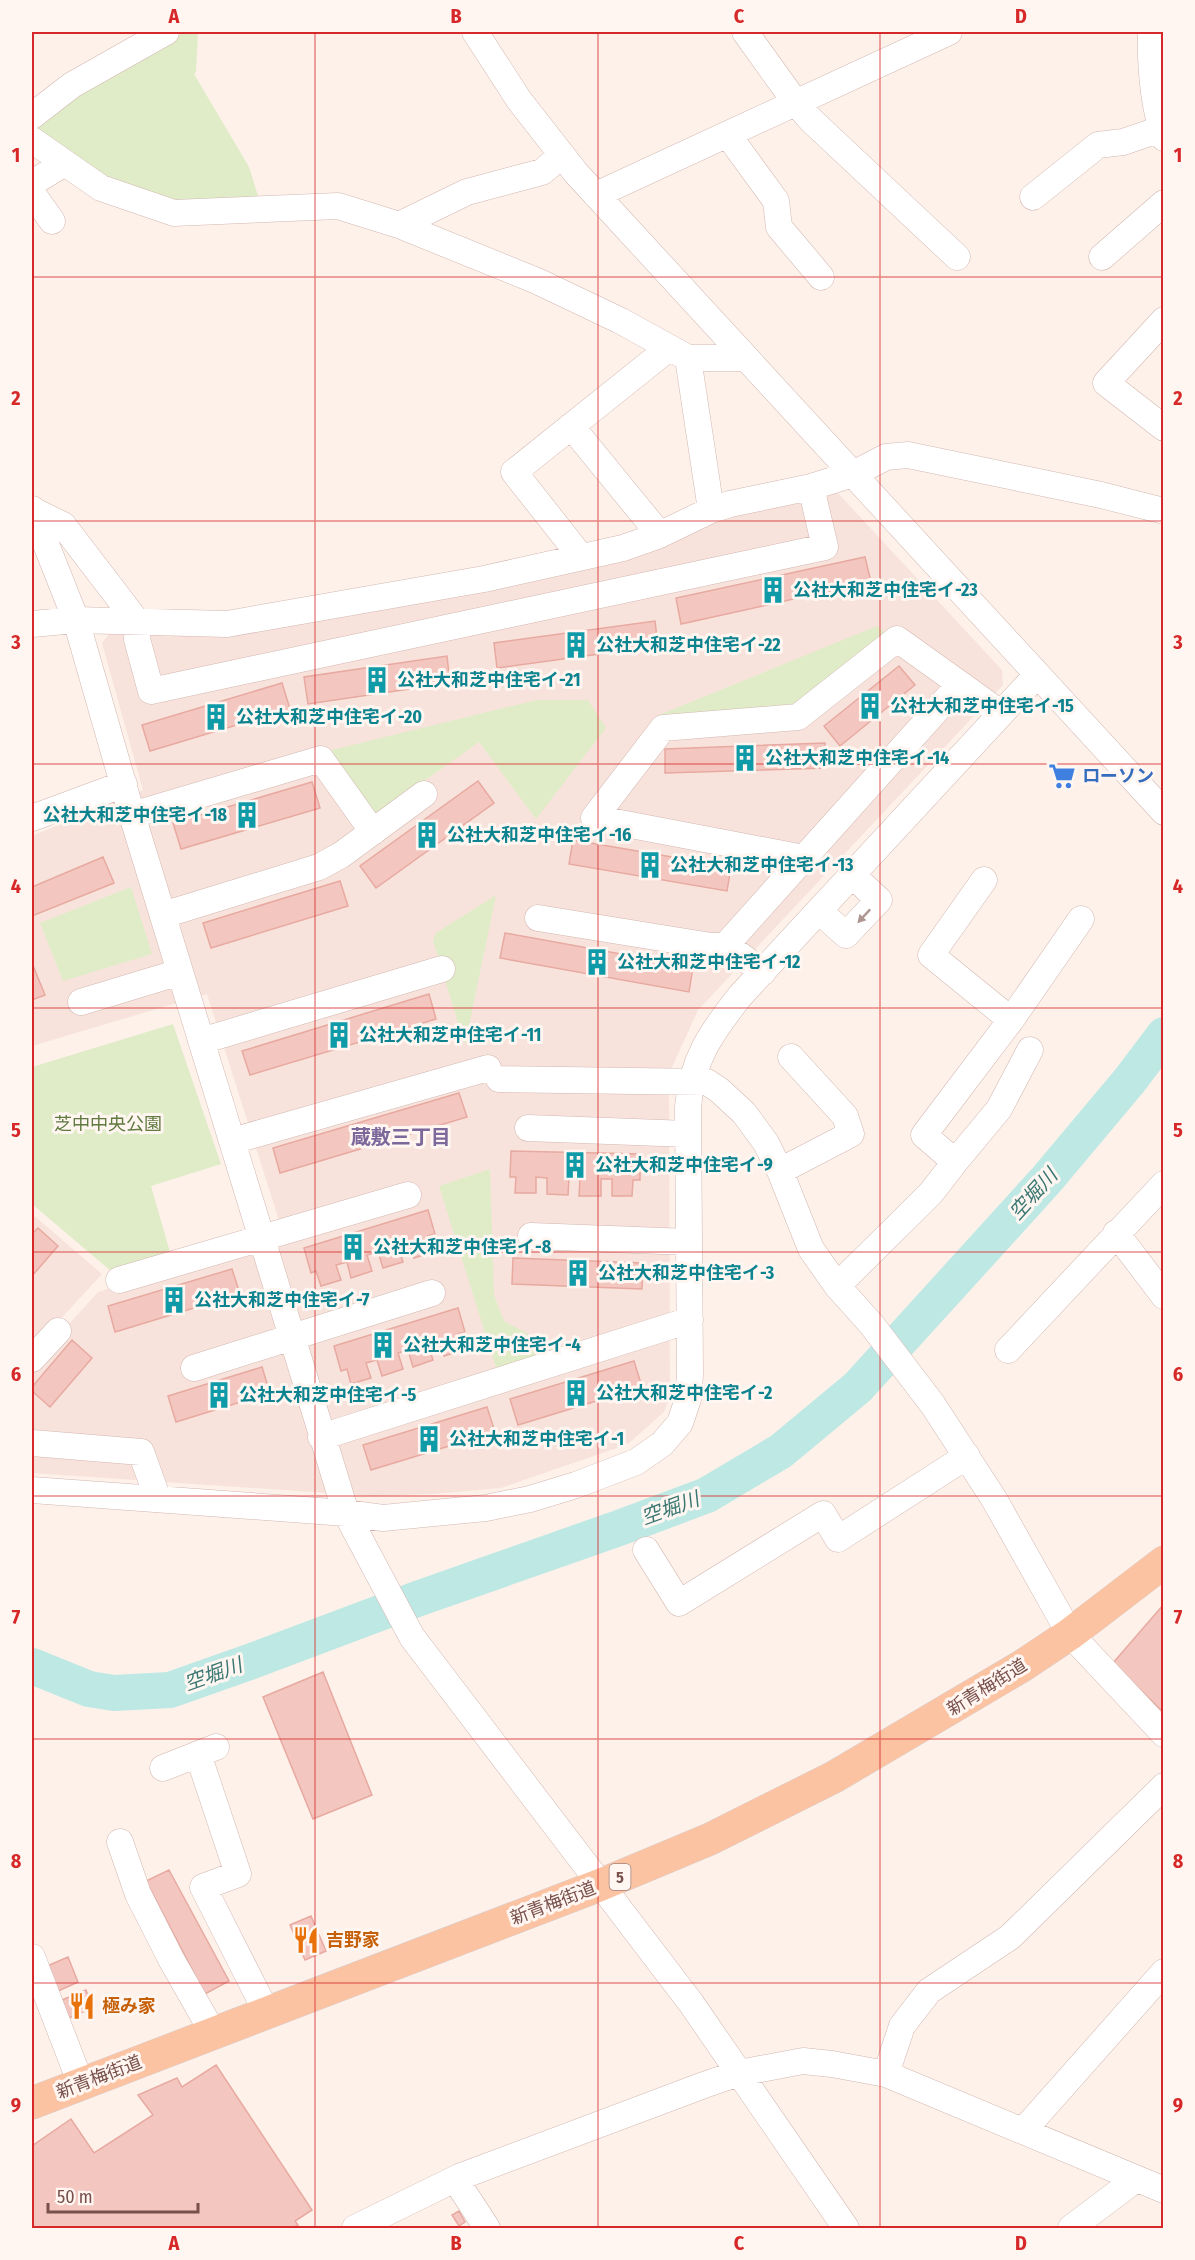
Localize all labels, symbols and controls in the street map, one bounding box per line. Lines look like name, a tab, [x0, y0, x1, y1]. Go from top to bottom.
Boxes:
text: A	[168, 4, 181, 28]
text: B	[450, 4, 462, 28]
text: C	[734, 4, 745, 28]
text: D	[1015, 4, 1027, 28]
text: 1	[12, 143, 20, 167]
text: 1	[1174, 143, 1182, 167]
text: 2	[10, 386, 21, 410]
text: 2	[1172, 386, 1183, 410]
building icon: 公社大和芝中住宅イ-23	[758, 575, 788, 605]
place label: 公社大和芝中住宅イ-23	[793, 579, 978, 601]
text: 3	[10, 630, 21, 654]
building icon: 公社大和芝中住宅イ-22	[561, 630, 591, 660]
text: 3	[1172, 630, 1183, 654]
place label: 公社大和芝中住宅イ-22	[596, 634, 781, 656]
building icon: 公社大和芝中住宅イ-21	[362, 665, 392, 695]
place label: 公社大和芝中住宅イ-21	[397, 669, 581, 691]
building icon: 公社大和芝中住宅イ-15	[855, 691, 885, 721]
place label: 公社大和芝中住宅イ-15	[890, 695, 1074, 717]
building icon: 公社大和芝中住宅イ-20	[201, 702, 231, 732]
place label: 公社大和芝中住宅イ-20	[236, 706, 422, 728]
building icon: 公社大和芝中住宅イ-14	[730, 743, 760, 773]
place label: 公社大和芝中住宅イ-14	[765, 747, 949, 769]
supermarket icon: ローソン	[1047, 761, 1077, 791]
place label: ローソン	[1082, 765, 1154, 787]
building icon: 公社大和芝中住宅イ-18	[232, 800, 262, 830]
place label: 公社大和芝中住宅イ-18	[42, 804, 227, 826]
building icon: 公社大和芝中住宅イ-16	[412, 820, 442, 850]
place label: 公社大和芝中住宅イ-16	[447, 824, 632, 846]
building icon: 公社大和芝中住宅イ-13	[635, 850, 665, 880]
place label: 公社大和芝中住宅イ-13	[670, 854, 854, 876]
text: 4	[11, 874, 21, 898]
text: 4	[1173, 874, 1183, 898]
one-way arrow	[857, 908, 871, 923]
building icon: 公社大和芝中住宅イ-12	[582, 947, 612, 977]
place label: 公社大和芝中住宅イ-12	[617, 951, 800, 973]
building icon: 公社大和芝中住宅イ-11	[324, 1020, 354, 1050]
place label: 公社大和芝中住宅イ-11	[359, 1024, 541, 1046]
park label: 芝中中央公園	[54, 1113, 162, 1135]
text: 5	[11, 1118, 21, 1142]
text: 5	[1173, 1118, 1183, 1142]
district label: 蔵敷三丁目	[351, 1125, 451, 1149]
building icon: 公社大和芝中住宅イ-9	[560, 1150, 590, 1180]
place label: 公社大和芝中住宅イ-9	[595, 1154, 773, 1176]
water label: 空堀川	[1004, 1162, 1063, 1224]
building icon: 公社大和芝中住宅イ-8	[338, 1232, 368, 1262]
place label: 公社大和芝中住宅イ-8	[373, 1236, 552, 1258]
building icon: 公社大和芝中住宅イ-3	[563, 1258, 593, 1288]
place label: 公社大和芝中住宅イ-3	[598, 1262, 775, 1284]
building icon: 公社大和芝中住宅イ-7	[159, 1285, 189, 1315]
place label: 公社大和芝中住宅イ-7	[194, 1289, 370, 1311]
building icon: 公社大和芝中住宅イ-4	[368, 1330, 398, 1360]
place label: 公社大和芝中住宅イ-4	[403, 1334, 581, 1356]
text: 6	[11, 1362, 21, 1386]
text: 6	[1173, 1362, 1183, 1386]
building icon: 公社大和芝中住宅イ-2	[561, 1378, 591, 1408]
building icon: 公社大和芝中住宅イ-5	[204, 1380, 234, 1410]
place label: 公社大和芝中住宅イ-2	[596, 1382, 772, 1404]
place label: 公社大和芝中住宅イ-5	[239, 1384, 417, 1406]
building icon: 公社大和芝中住宅イ-1	[414, 1424, 444, 1454]
place label: 公社大和芝中住宅イ-1	[449, 1428, 624, 1450]
water label: 空堀川	[638, 1486, 704, 1530]
text: 7	[12, 1605, 21, 1629]
text: 7	[1174, 1605, 1183, 1629]
water label: 空堀川	[181, 1652, 247, 1696]
street label: 新青梅街道	[943, 1654, 1031, 1720]
text: 8	[11, 1849, 22, 1873]
text: 8	[1173, 1849, 1184, 1873]
road number: 5	[610, 1864, 630, 1890]
street label: 新青梅街道	[507, 1877, 599, 1929]
restaurant icon: 吉野家	[291, 1925, 321, 1955]
place label: 吉野家	[326, 1929, 380, 1951]
restaurant icon: 極み家	[67, 1991, 97, 2021]
place label: 極み家	[102, 1995, 156, 2017]
street label: 新青梅街道	[53, 2051, 145, 2103]
text: 9	[11, 2093, 21, 2117]
text: 9	[1173, 2093, 1183, 2117]
scale bar	[48, 2176, 198, 2214]
text: 50 m	[57, 2186, 93, 2208]
text: A	[168, 2231, 181, 2255]
text: B	[450, 2231, 462, 2255]
text: C	[734, 2231, 745, 2255]
text: D	[1015, 2231, 1027, 2255]

